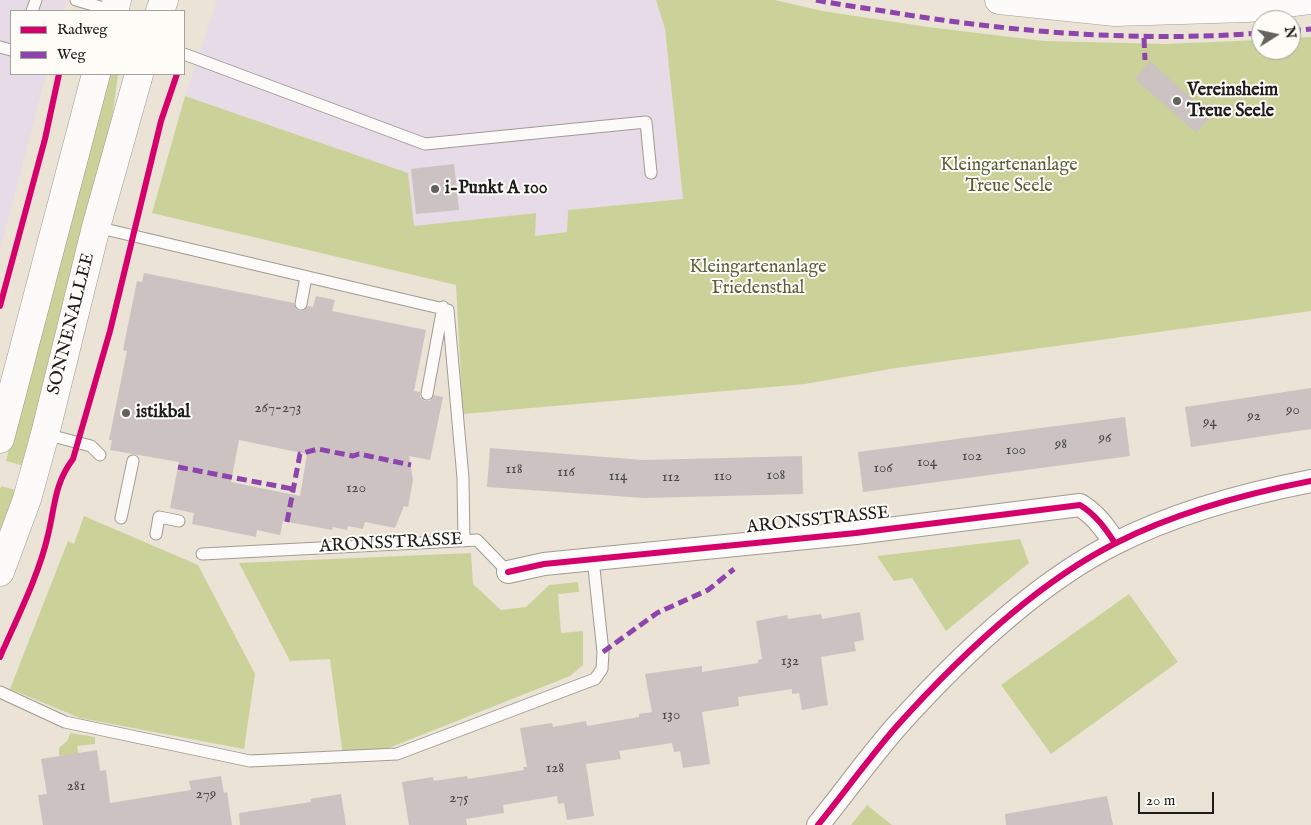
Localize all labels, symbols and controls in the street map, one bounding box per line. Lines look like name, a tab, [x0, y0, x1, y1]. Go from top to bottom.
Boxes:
legend	[10, 10, 185, 75]
north arrow	[1251, 10, 1301, 60]
text: Radweg	[57, 20, 108, 39]
text: N	[1280, 25, 1300, 40]
text: Weg	[57, 45, 86, 64]
place label: Vereinsheim Treue Seele	[1187, 80, 1278, 122]
marker: Vereinsheim Treue Seele	[1171, 95, 1183, 107]
park label: Kleingartenanlage Treue Seele	[941, 155, 1077, 198]
place label: i-Punkt A 100	[445, 178, 548, 200]
marker: i-Punkt A 100	[429, 183, 441, 195]
street label: SONNENALLEE	[44, 251, 100, 397]
park label: Kleingartenanlage Friedensthal	[690, 257, 826, 300]
house number: 267-273	[255, 400, 301, 418]
place label: istikbal	[136, 402, 190, 424]
house number: 90	[1286, 402, 1300, 420]
marker: istikbal	[120, 407, 132, 419]
house number: 92	[1247, 408, 1261, 426]
house number: 94	[1203, 414, 1217, 432]
house number: 96	[1099, 430, 1111, 448]
house number: 98	[1055, 436, 1067, 454]
house number: 100	[1006, 442, 1026, 460]
house number: 102	[962, 448, 982, 466]
house number: 104	[917, 454, 937, 472]
house number: 106	[873, 460, 893, 478]
house number: 118	[505, 461, 523, 479]
house number: 116	[557, 464, 575, 482]
house number: 108	[767, 467, 785, 485]
house number: 114	[609, 468, 627, 486]
house number: 110	[714, 468, 732, 486]
house number: 112	[662, 469, 680, 487]
house number: 120	[346, 480, 366, 498]
street label: ARONSSTRASSE	[745, 503, 891, 539]
street label: ARONSSTRASSE	[319, 529, 463, 559]
house number: 132	[781, 653, 799, 671]
house number: 130	[662, 707, 680, 725]
house number: 128	[546, 760, 564, 778]
house number: 281	[67, 778, 85, 796]
scale bar	[1141, 782, 1217, 814]
house number: 279	[196, 786, 216, 804]
house number: 275	[449, 790, 469, 808]
text: 20 m	[1146, 791, 1175, 810]

